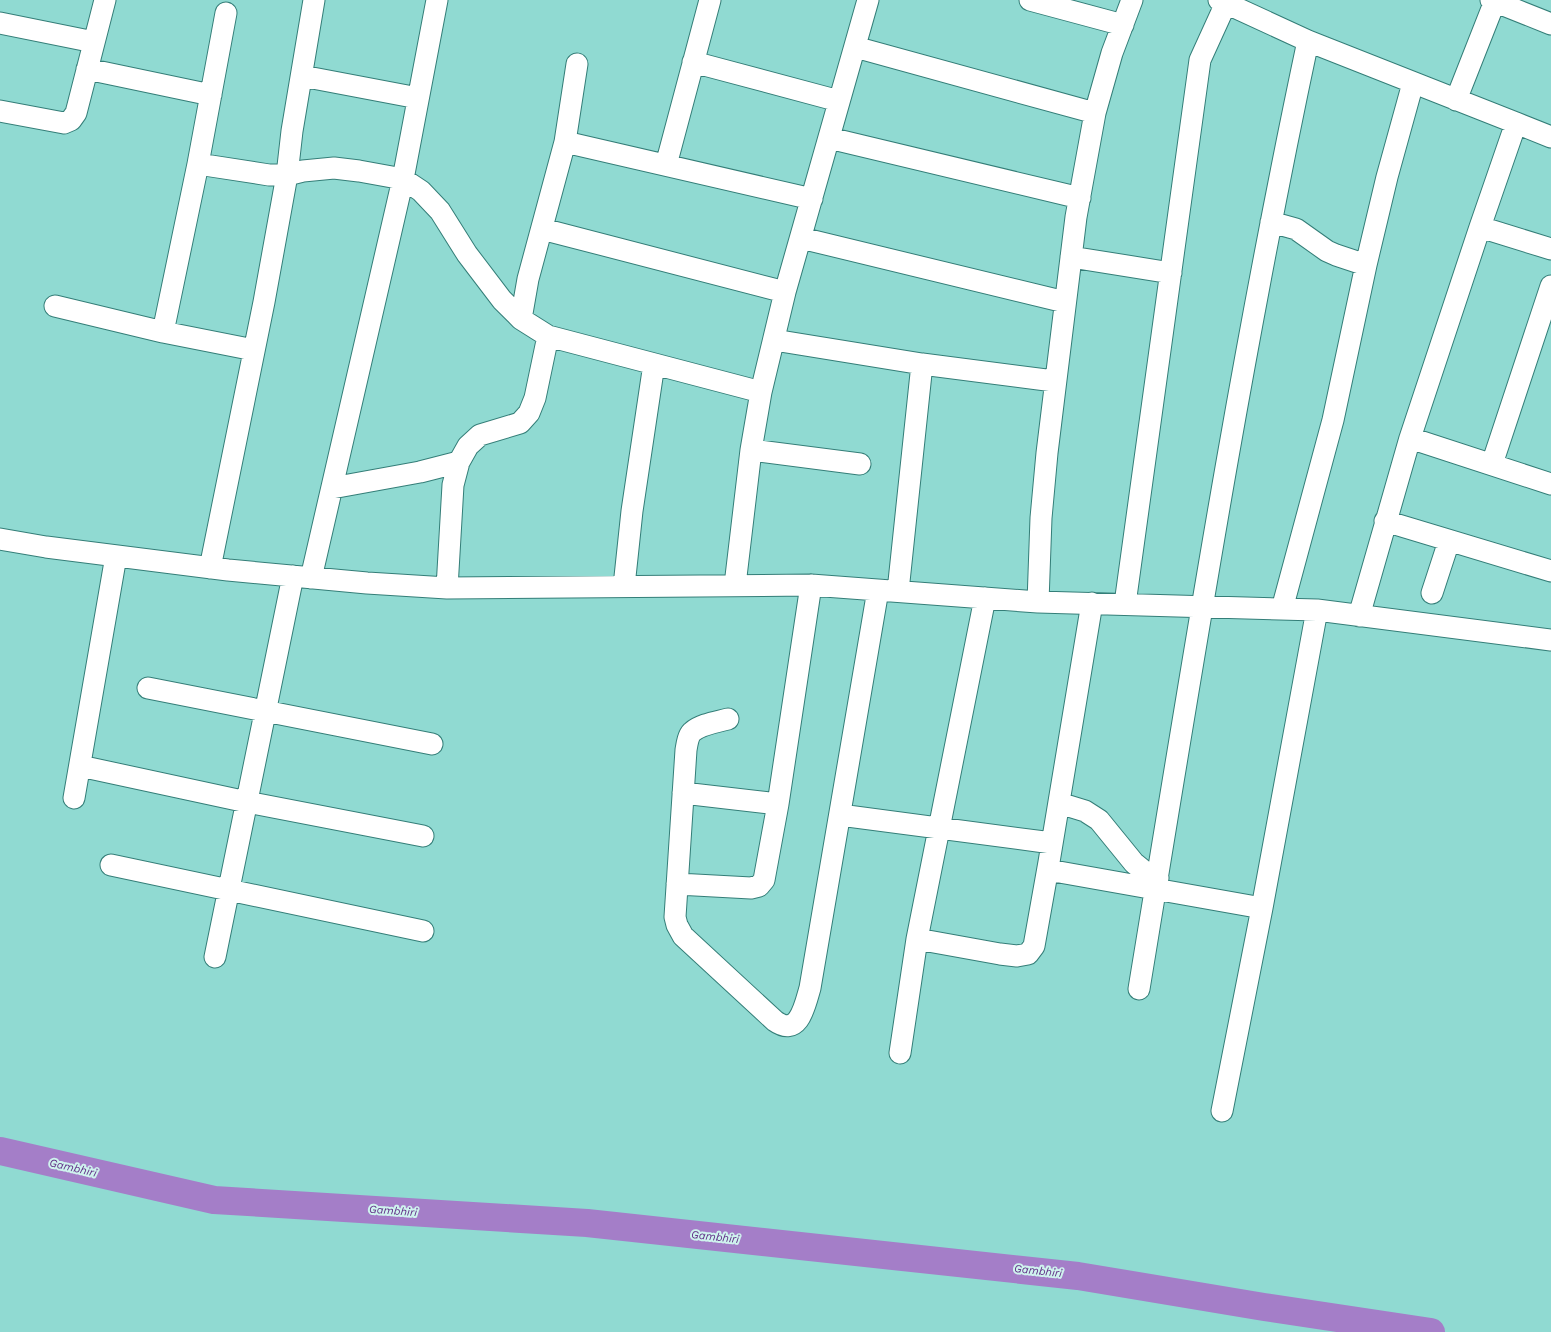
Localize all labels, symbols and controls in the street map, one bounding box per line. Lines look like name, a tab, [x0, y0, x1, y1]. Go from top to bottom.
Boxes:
water label: Gambhiri	[48, 1156, 99, 1180]
water label: Gambhiri	[369, 1203, 419, 1219]
water label: Gambhiri	[690, 1228, 741, 1246]
water label: Gambhiri	[1013, 1262, 1064, 1280]

